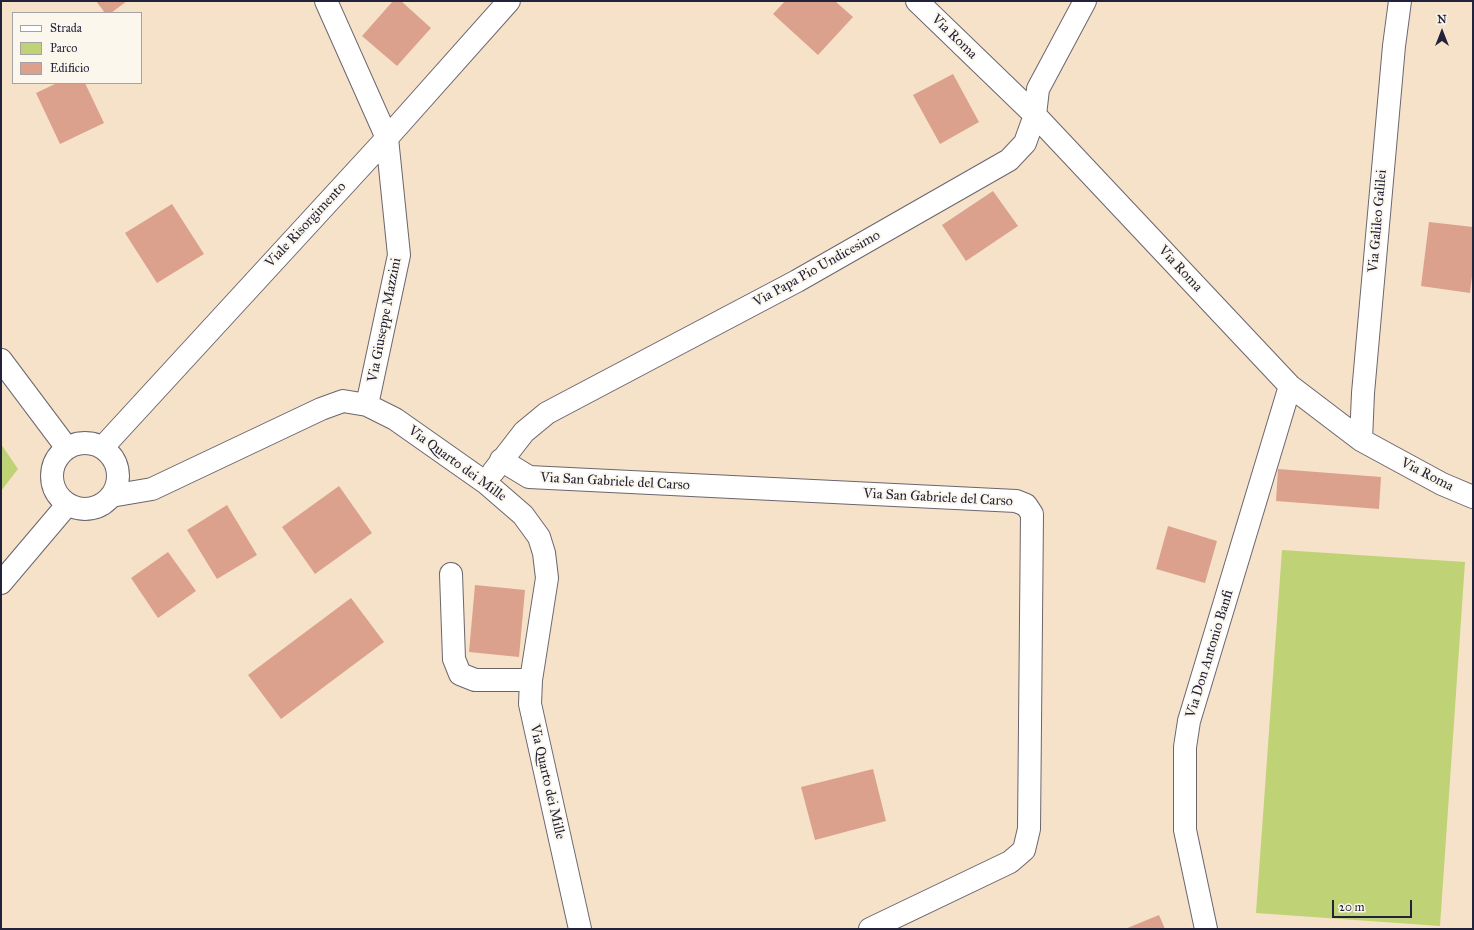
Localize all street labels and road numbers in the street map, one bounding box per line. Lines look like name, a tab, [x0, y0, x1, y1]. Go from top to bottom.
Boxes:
street label: Via Roma	[928, 11, 980, 63]
street label: Via Galileo Galilei	[1365, 169, 1391, 273]
street label: Viale Risorgimento	[262, 179, 350, 271]
street label: Via Papa Pio Undicesimo	[750, 227, 884, 311]
street label: Via Roma	[1154, 242, 1206, 296]
street label: Via Giuseppe Mazzini	[365, 256, 405, 384]
street label: Via Quarto dei Mille	[405, 423, 509, 505]
street label: Via Roma	[1398, 455, 1456, 495]
street label: Via San Gabriele del Carso	[540, 470, 690, 494]
street label: Via San Gabriele del Carso	[863, 486, 1013, 510]
street label: Via Don Antonio Banfi	[1183, 588, 1237, 720]
street label: Via Quarto dei Mille	[526, 723, 568, 841]

